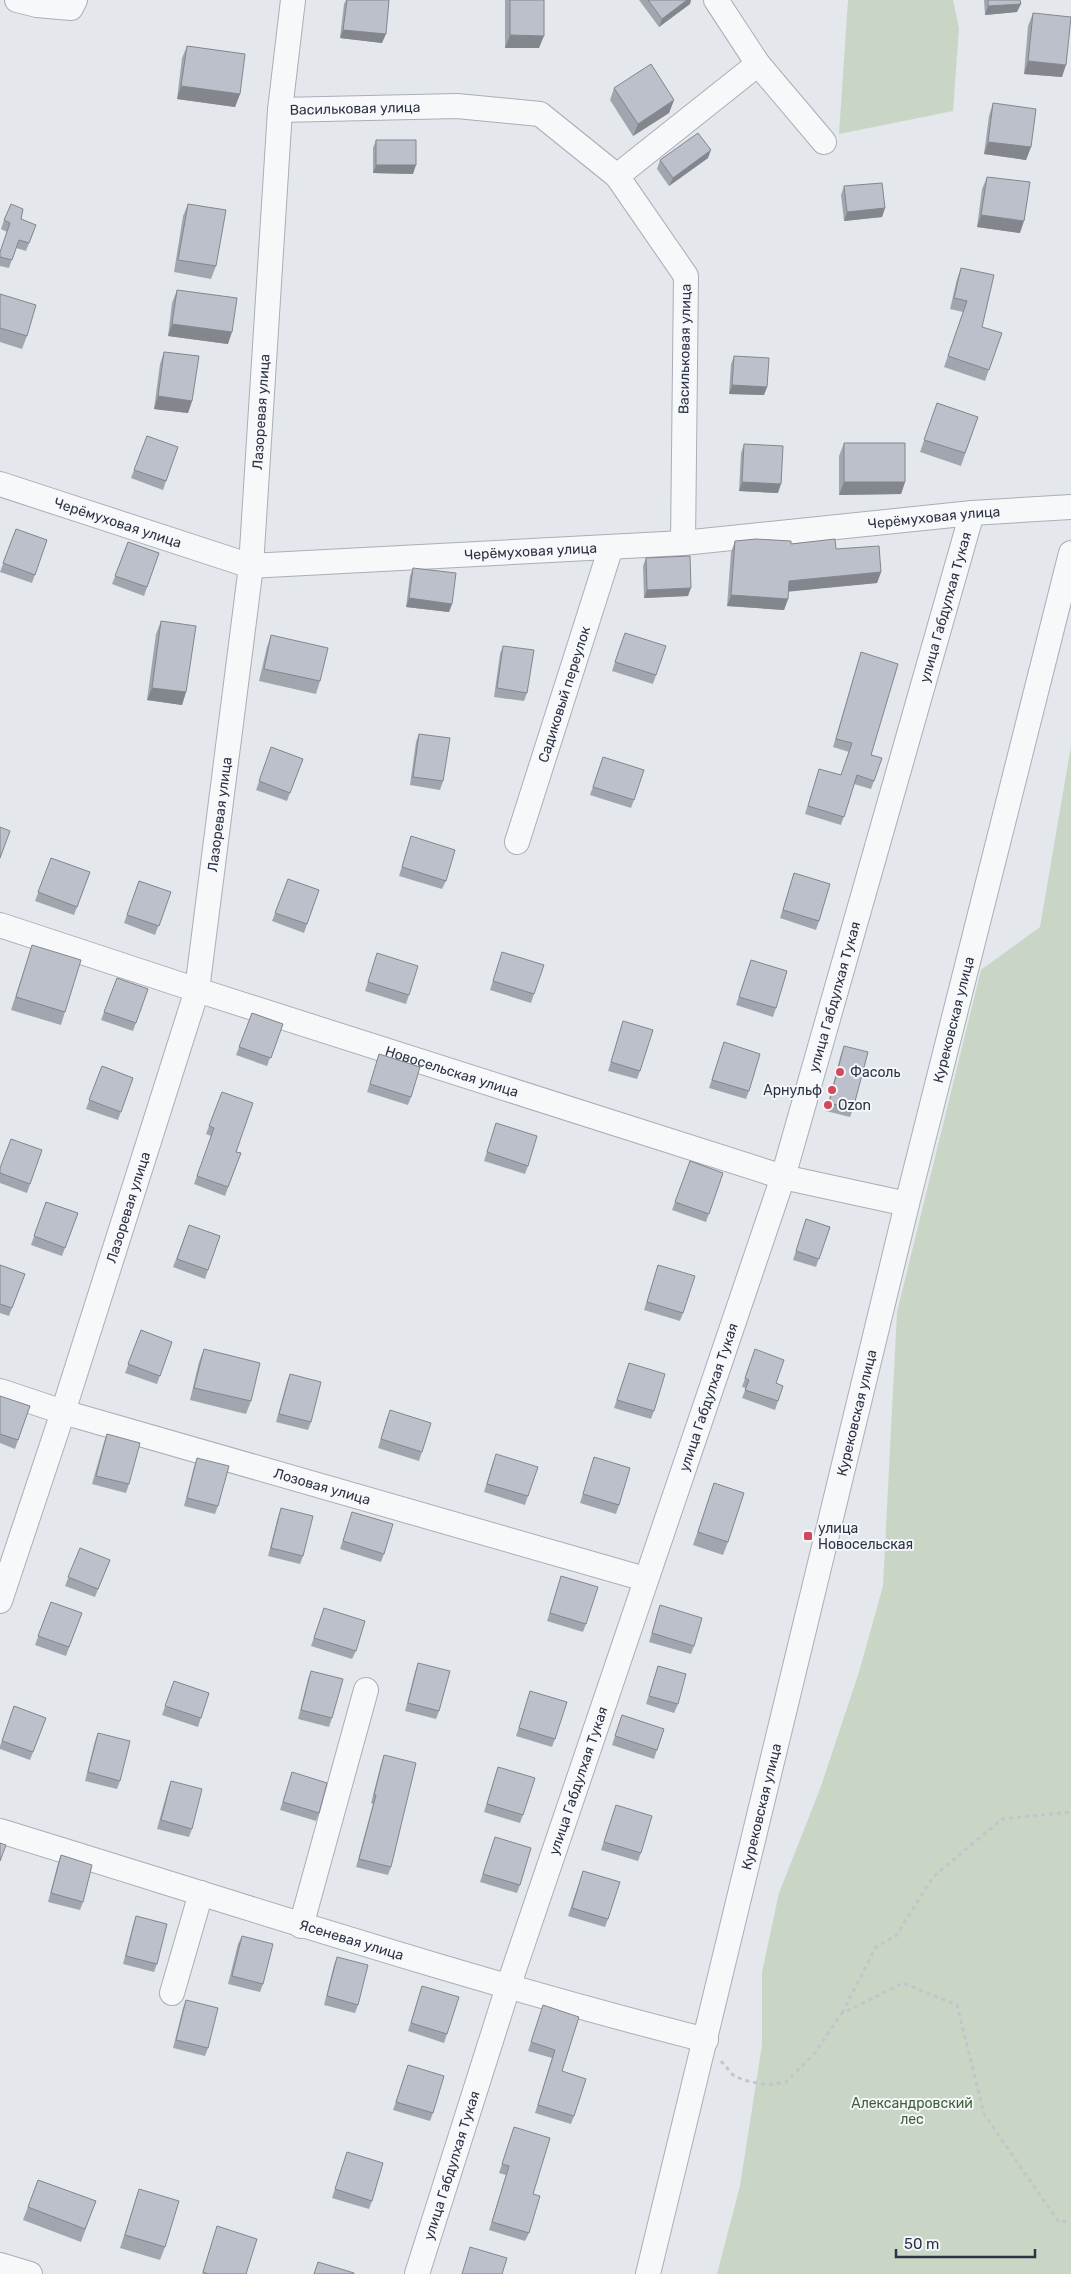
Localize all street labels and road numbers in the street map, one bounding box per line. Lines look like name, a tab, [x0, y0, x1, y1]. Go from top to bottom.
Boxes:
street label: Васильковая улица	[289, 98, 420, 118]
street label: Васильковая улица	[675, 284, 695, 414]
street label: Лазоревая улица	[249, 353, 273, 470]
street label: Черёмуховая улица	[52, 494, 184, 551]
street label: Черёмуховая улица	[867, 503, 1001, 532]
street label: улица Габдулхая Тукая	[916, 530, 975, 684]
street label: Черёмуховая улица	[464, 539, 597, 563]
street label: Садиковый переулок	[534, 624, 594, 765]
street label: Лазоревая улица	[204, 756, 235, 873]
street label: улица Габдулхая Тукая	[805, 919, 864, 1074]
street label: Курековская улица	[929, 955, 978, 1085]
street label: Новосельская улица	[383, 1042, 521, 1101]
street label: Лазоревая улица	[102, 1149, 154, 1265]
street label: улица Габдулхая Тукая	[675, 1321, 741, 1474]
street label: Курековская улица	[833, 1348, 880, 1478]
street label: Лозовая улица	[272, 1464, 373, 1508]
street label: улица Габдулхая Тукая	[545, 1704, 611, 1857]
street label: Курековская улица	[738, 1742, 785, 1871]
street label: Ясеневая улица	[297, 1916, 406, 1964]
street label: улица Габдулхая Тукая	[420, 2089, 483, 2242]

